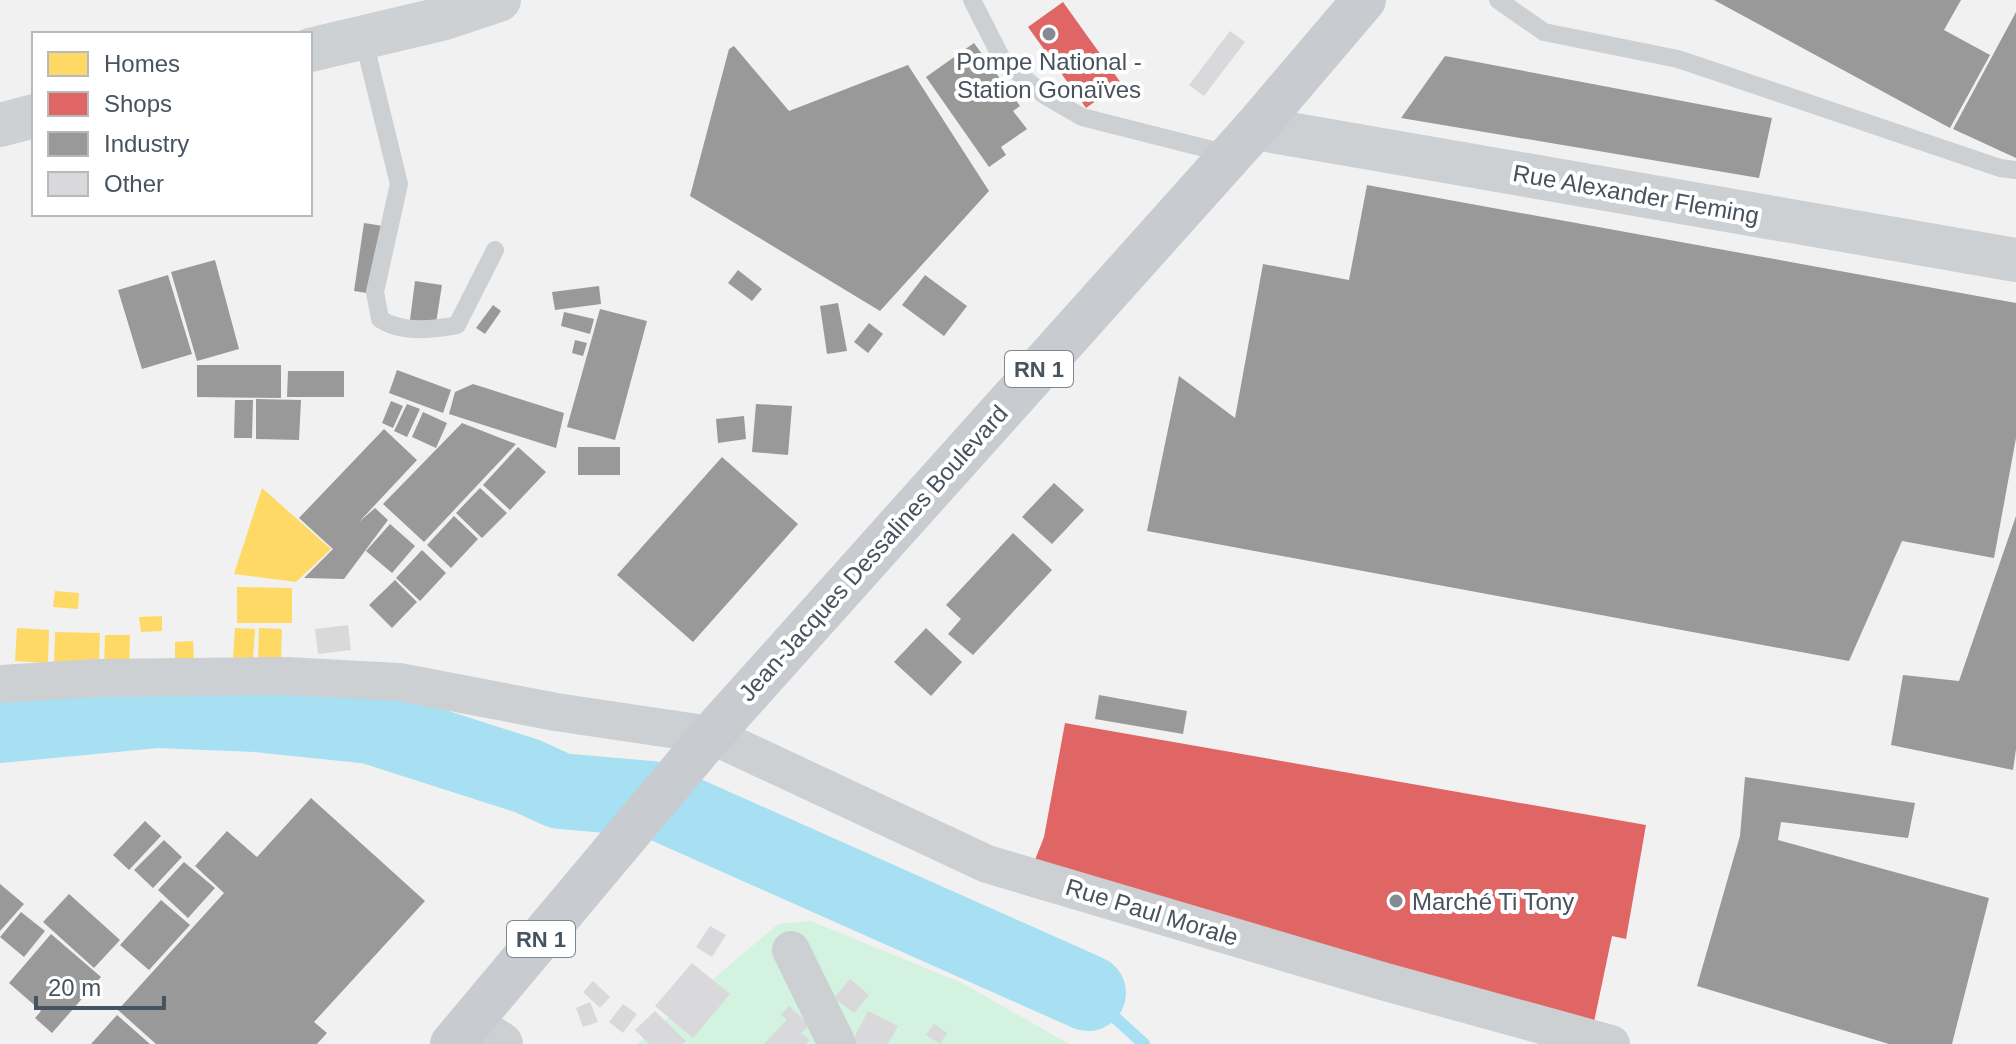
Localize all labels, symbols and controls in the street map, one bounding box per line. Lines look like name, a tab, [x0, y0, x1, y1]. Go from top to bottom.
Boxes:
marker: Pompe National - Station Gonaïves	[1040, 25, 1058, 43]
legend	[32, 32, 312, 216]
place label: Pompe National - Station Gonaïves	[956, 48, 1142, 103]
text: Homes	[104, 50, 180, 77]
text: Shops	[104, 90, 172, 117]
text: Industry	[104, 130, 189, 157]
street label: Rue Alexander Fleming	[1511, 159, 1761, 229]
text: Other	[104, 170, 164, 197]
road number: RN 1	[1005, 351, 1073, 387]
street label: Jean-Jacques Dessalines Boulevard	[733, 400, 1013, 706]
street label: Rue Paul Morale	[1063, 873, 1241, 951]
place label: Marché Ti Tony	[1412, 888, 1574, 915]
marker: Marché Ti Tony	[1387, 892, 1405, 910]
road number: RN 1	[507, 921, 575, 957]
scale bar	[36, 960, 164, 1010]
text: 20 m	[48, 974, 101, 1001]

